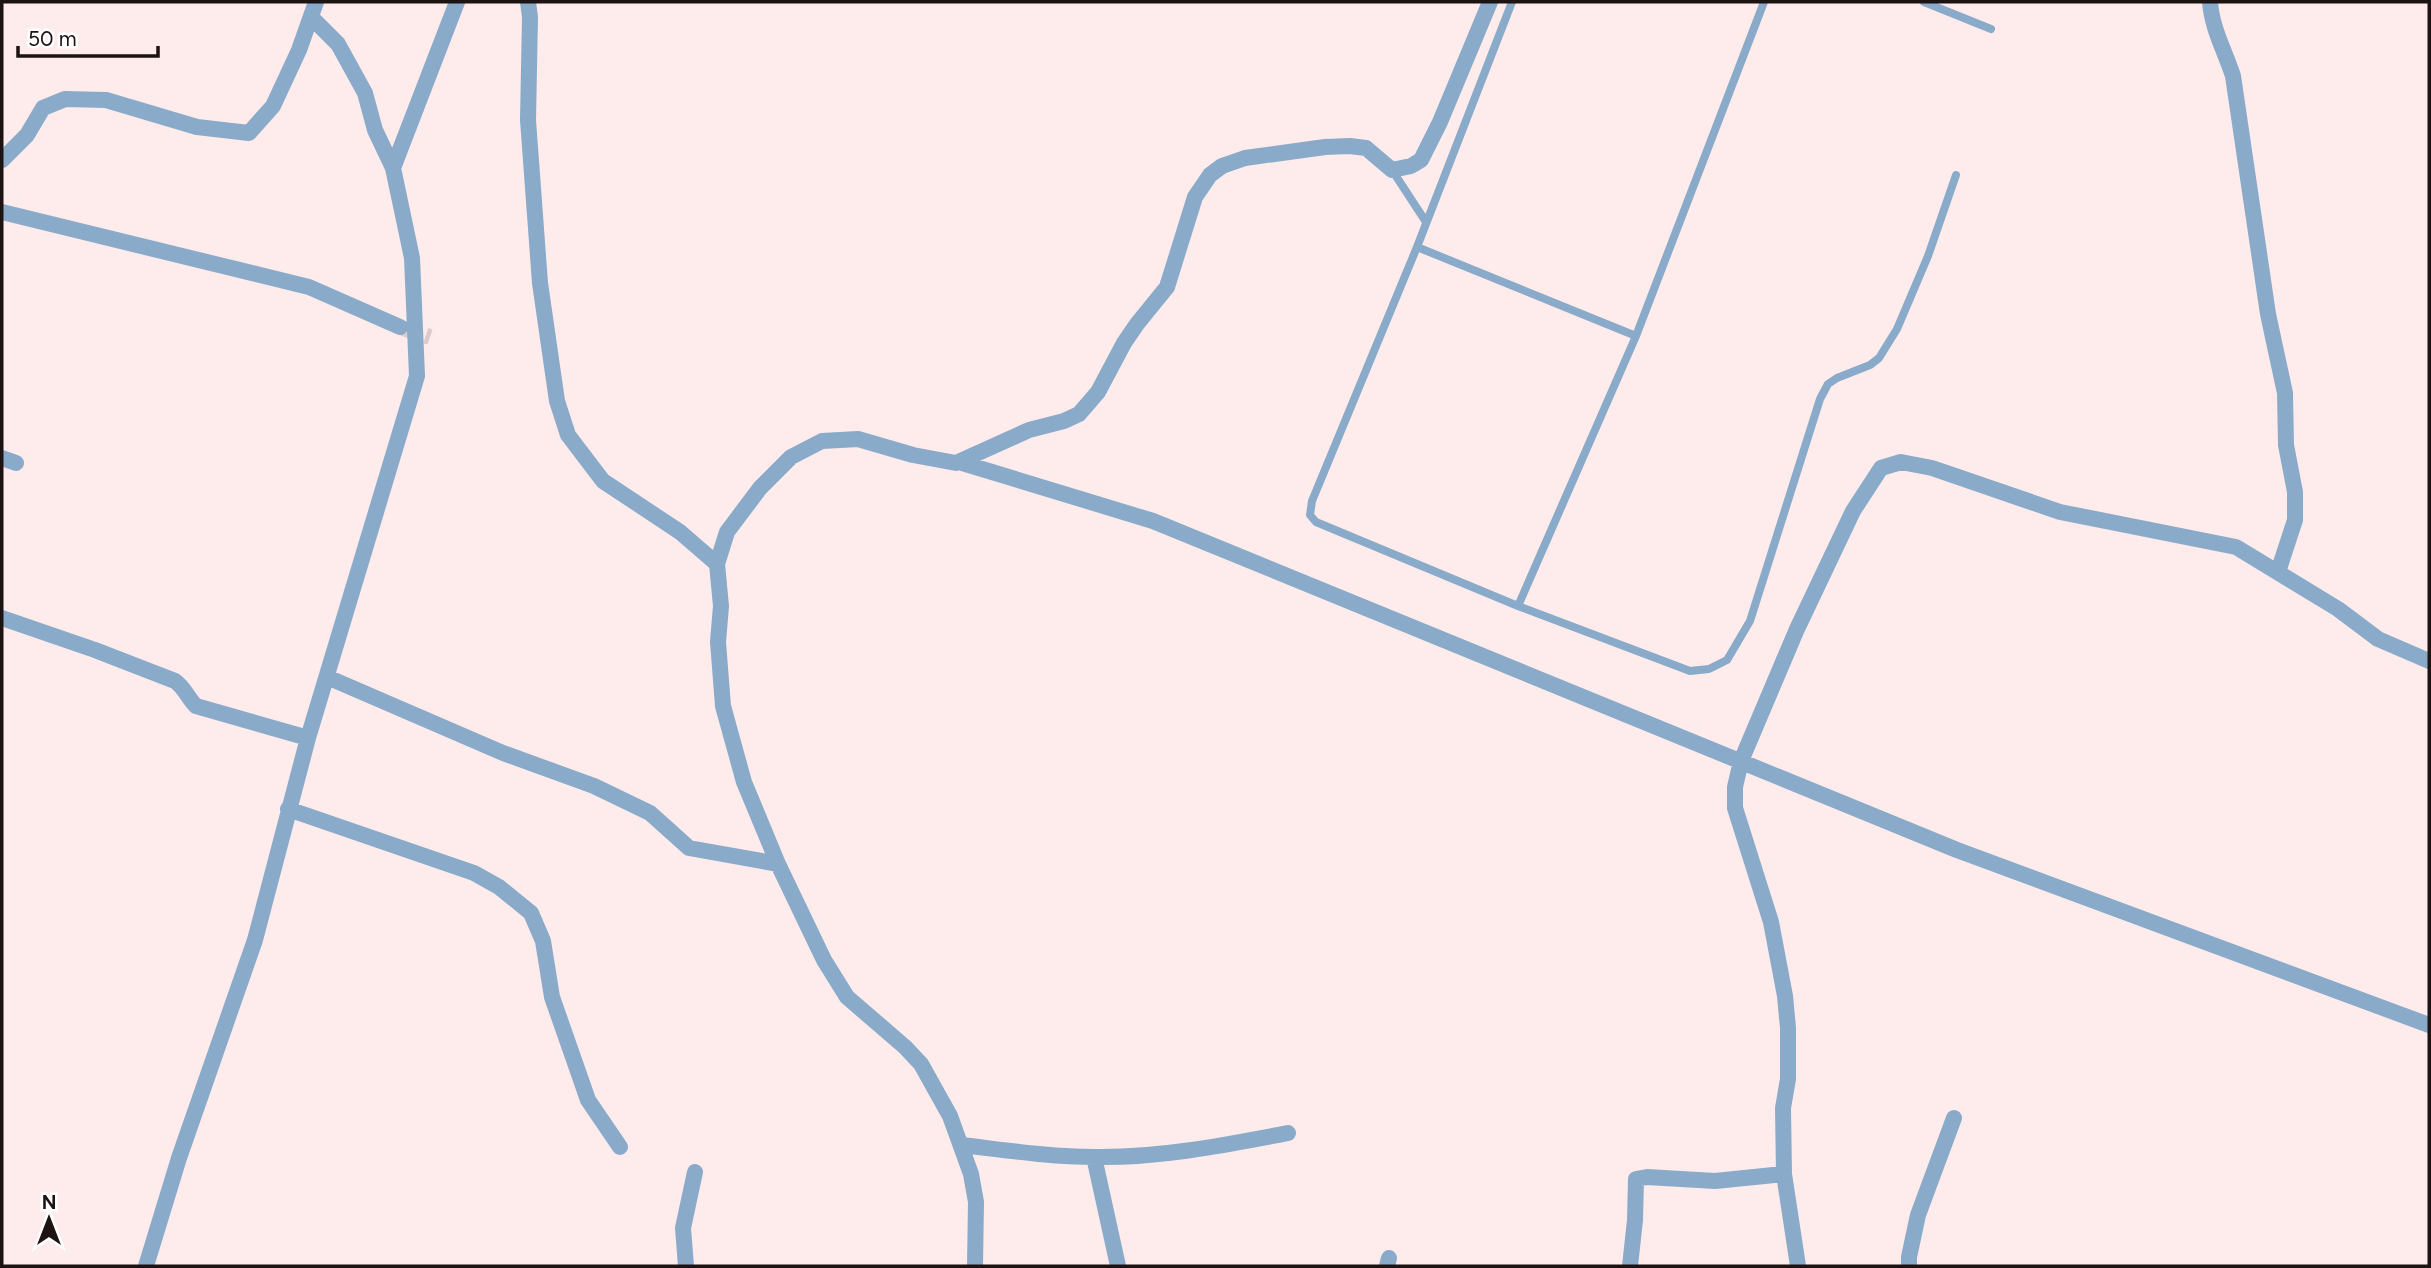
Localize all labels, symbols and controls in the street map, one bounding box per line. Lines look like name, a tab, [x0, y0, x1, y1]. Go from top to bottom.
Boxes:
scale bar	[18, 14, 158, 58]
text: 50 m	[28, 26, 77, 51]
north arrow	[14, 1184, 84, 1254]
text: N	[42, 1191, 56, 1214]

